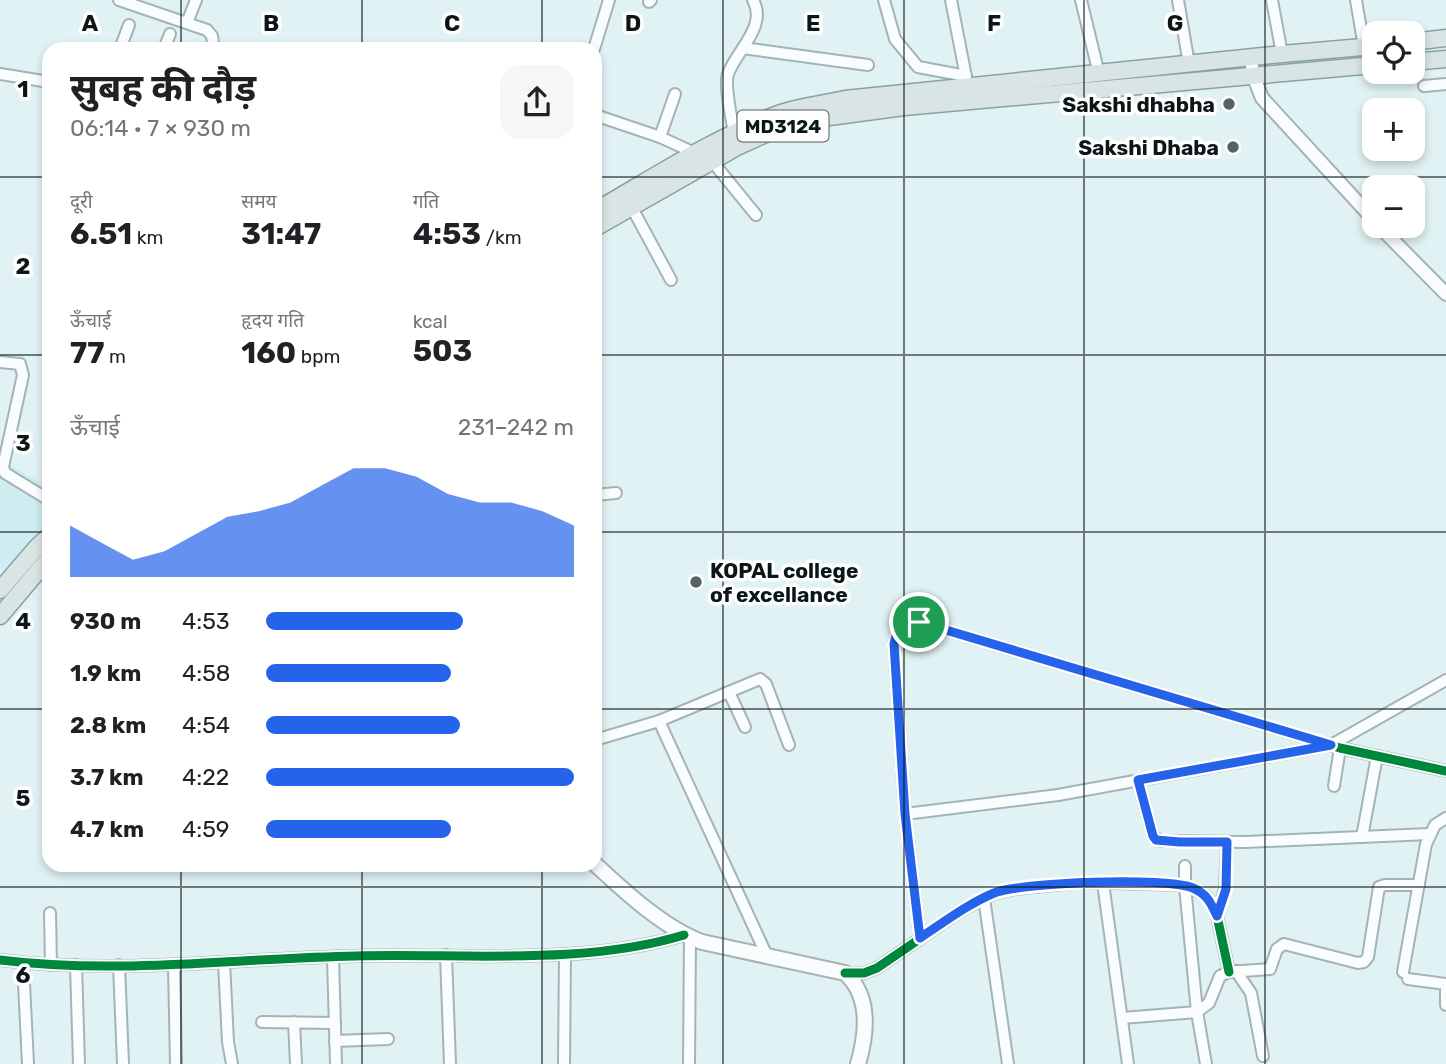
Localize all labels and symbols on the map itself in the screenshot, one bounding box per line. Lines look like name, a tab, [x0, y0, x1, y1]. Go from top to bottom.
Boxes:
text: A	[82, 9, 99, 37]
text: B	[263, 9, 279, 37]
text: C	[444, 9, 460, 37]
text: D	[625, 9, 641, 37]
text: E	[806, 9, 820, 37]
text: F	[987, 9, 1001, 37]
text: G	[1167, 9, 1183, 37]
text: 1	[17, 75, 29, 103]
place label: Sakshi dhabha	[1062, 92, 1215, 117]
marker: Sakshi dhabha	[1221, 96, 1237, 112]
road number: MD3124	[738, 110, 828, 142]
place label: Sakshi Dhaba	[1078, 135, 1219, 160]
marker: Sakshi Dhaba	[1225, 139, 1241, 155]
text: 2	[16, 252, 30, 280]
text: 3	[15, 429, 31, 457]
place label: KOPAL college of excellance	[710, 558, 858, 607]
marker: KOPAL college of excellance	[688, 574, 704, 590]
pin	[889, 592, 949, 652]
text: 4	[15, 607, 31, 635]
text: 5	[16, 784, 31, 812]
text: 6	[16, 961, 31, 989]

